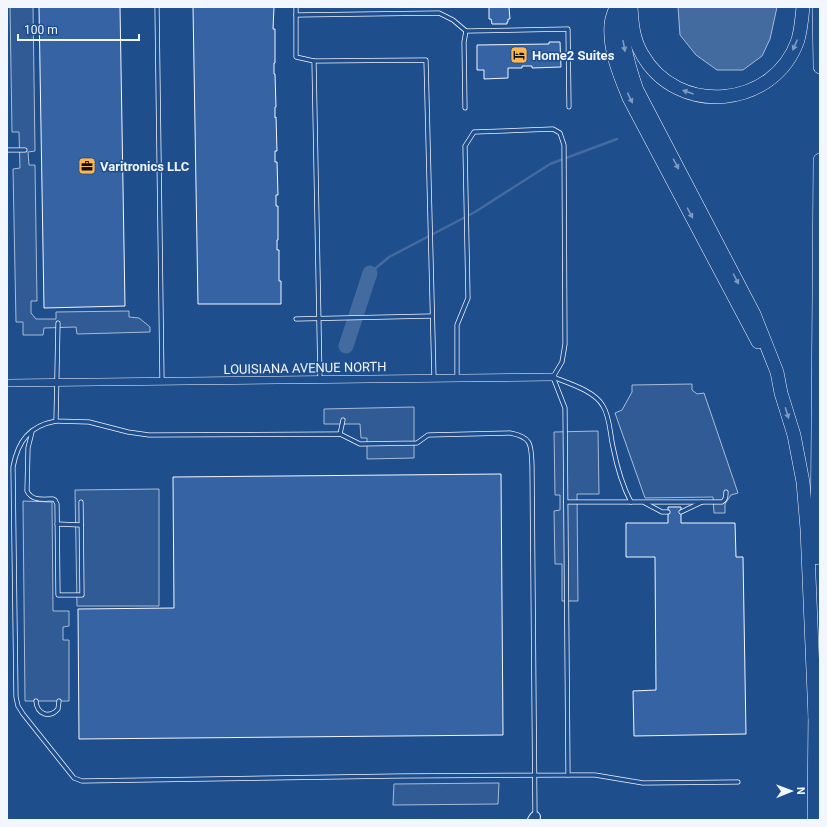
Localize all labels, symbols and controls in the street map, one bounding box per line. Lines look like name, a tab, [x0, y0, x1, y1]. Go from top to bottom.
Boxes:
scale bar	[18, 16, 139, 42]
text: 100 m	[24, 23, 58, 37]
one-way arrow	[792, 39, 799, 51]
one-way arrow	[621, 40, 627, 52]
hotel icon: Home2 Suites	[509, 45, 529, 65]
place label: Home2 Suites	[532, 48, 615, 63]
one-way arrow	[682, 89, 694, 95]
one-way arrow	[626, 93, 633, 104]
office icon: Varitronics LLC	[77, 156, 97, 176]
one-way arrow	[673, 158, 679, 170]
place label: Varitronics LLC	[100, 159, 190, 174]
one-way arrow	[687, 208, 693, 219]
one-way arrow	[733, 273, 739, 285]
street label: LOUISIANA AVENUE NORTH	[223, 359, 387, 377]
one-way arrow	[784, 407, 790, 419]
north arrow	[771, 771, 811, 811]
text: N	[794, 787, 807, 795]

